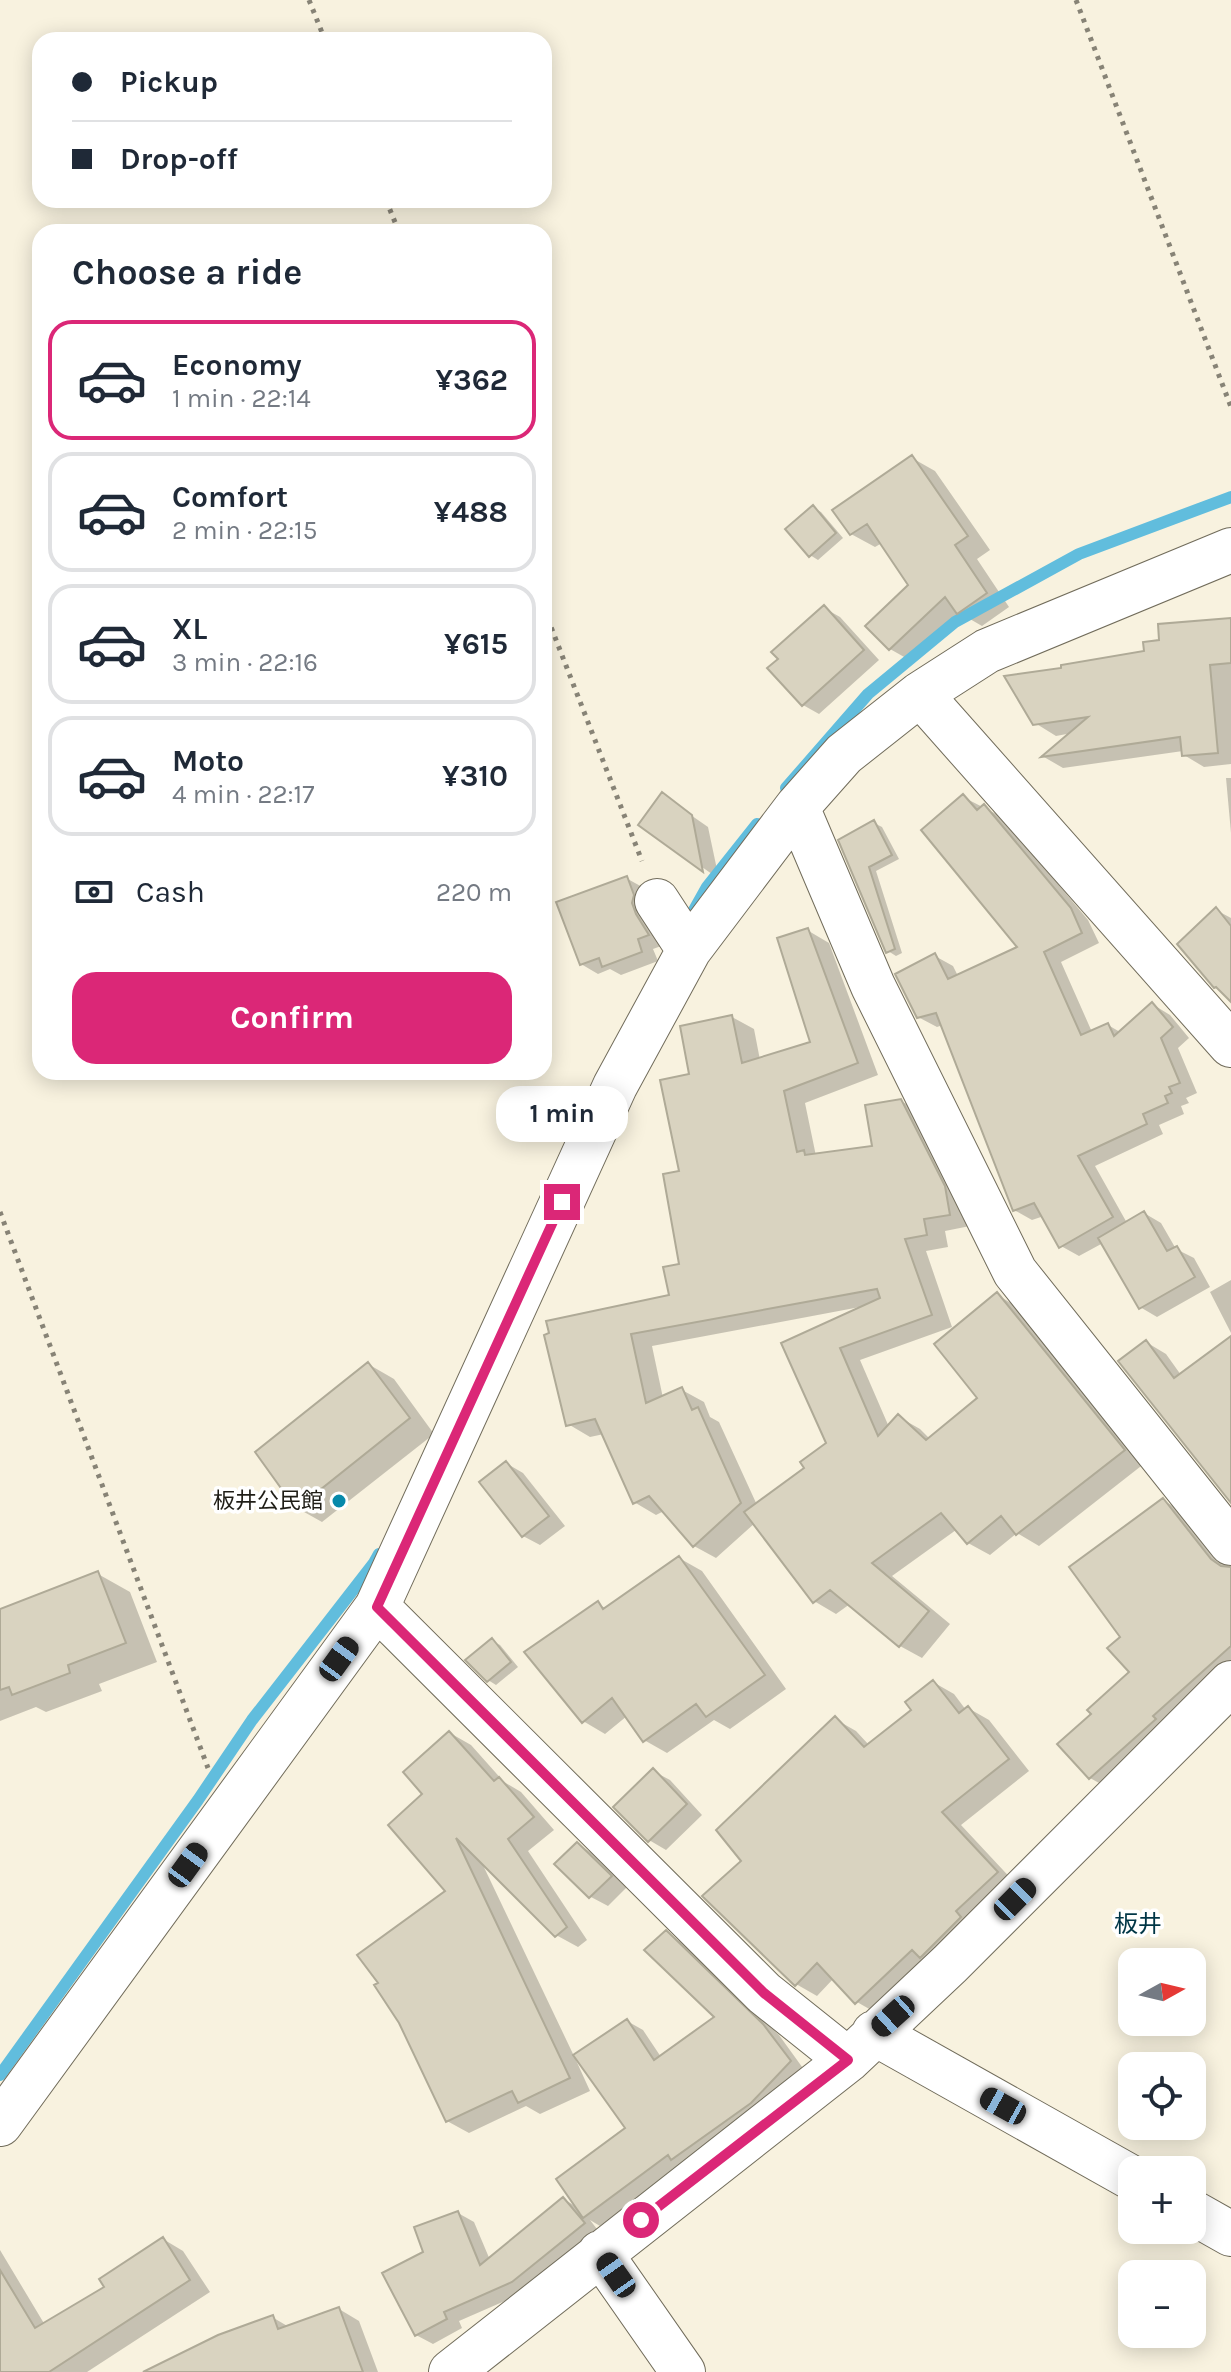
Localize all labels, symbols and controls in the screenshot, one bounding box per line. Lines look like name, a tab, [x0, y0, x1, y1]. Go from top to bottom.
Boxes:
text: Pickup	[120, 64, 218, 100]
text: Drop-off	[120, 141, 238, 177]
text: Choose a ride	[72, 251, 302, 293]
icon: car	[76, 344, 148, 416]
text: Economy	[172, 347, 302, 383]
text: ¥362	[435, 362, 508, 398]
text: 1 min · 22:14	[172, 383, 311, 414]
icon: car	[76, 476, 148, 548]
text: Comfort	[172, 479, 288, 515]
text: ¥488	[434, 494, 508, 530]
text: 2 min · 22:15	[172, 515, 317, 546]
icon: car	[76, 608, 148, 680]
text: XL	[172, 611, 207, 647]
text: ¥615	[444, 626, 508, 662]
text: 3 min · 22:16	[172, 647, 318, 678]
icon: car	[76, 740, 148, 812]
text: Moto	[172, 743, 244, 779]
text: ¥310	[442, 758, 508, 794]
text: 4 min · 22:17	[172, 779, 314, 810]
icon: cash	[72, 870, 116, 914]
text: Cash	[136, 874, 205, 910]
text: 220 m	[436, 877, 512, 908]
button: Confirm	[72, 972, 512, 1064]
callout: 1 min	[496, 1086, 628, 1142]
text: 1 min	[529, 1098, 595, 1129]
route end	[544, 1184, 580, 1220]
place label: 板井公民館	[213, 1488, 323, 1514]
marker: 板井公民館	[330, 1492, 348, 1510]
car	[315, 1633, 363, 1685]
car	[164, 1839, 212, 1891]
car	[990, 1874, 1040, 1924]
district label: 板井	[1114, 1910, 1162, 1938]
north arrow	[1118, 1948, 1206, 2036]
map controls	[1118, 1948, 1206, 2348]
car	[867, 1991, 919, 2041]
button: locate	[1118, 2052, 1206, 2140]
car	[976, 2084, 1030, 2128]
button: +	[1118, 2156, 1206, 2244]
route start	[623, 2202, 659, 2238]
car	[592, 2248, 640, 2302]
button: −	[1118, 2260, 1206, 2348]

